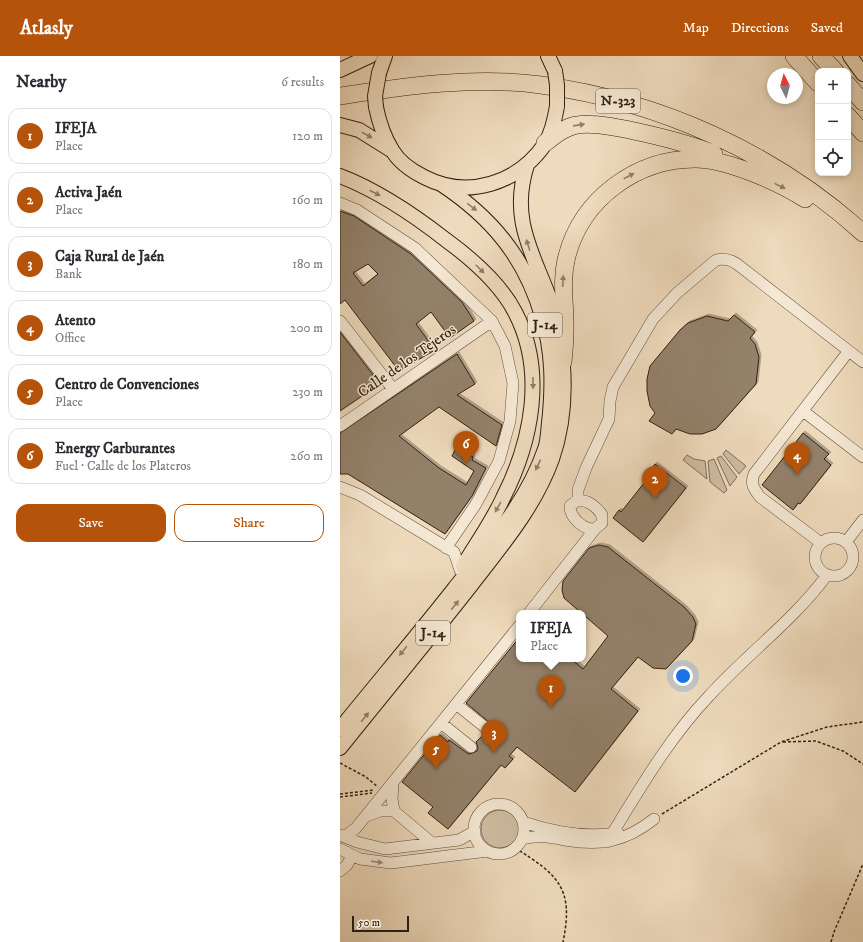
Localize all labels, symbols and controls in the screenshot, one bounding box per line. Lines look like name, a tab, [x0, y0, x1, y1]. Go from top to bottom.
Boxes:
text: Atlasly	[20, 17, 73, 40]
text: Map	[683, 19, 709, 37]
text: Directions	[731, 19, 789, 37]
text: Saved	[811, 19, 843, 37]
north arrow	[767, 68, 803, 104]
map controls	[815, 68, 851, 176]
button: +	[815, 68, 851, 104]
text: Nearby	[16, 71, 66, 93]
text: 6 results	[281, 74, 324, 90]
road number: N-323	[596, 89, 640, 113]
button: −	[815, 104, 851, 140]
text: IFEJA	[55, 119, 96, 138]
one-way arrow	[573, 122, 586, 128]
text: 1	[28, 128, 32, 144]
text: 120 m	[292, 128, 323, 144]
one-way arrow	[361, 131, 373, 138]
text: Place	[55, 138, 83, 154]
button: locate	[815, 140, 851, 176]
one-way arrow	[624, 173, 635, 180]
text: Activa Jaén	[55, 183, 122, 202]
one-way arrow	[774, 183, 785, 189]
one-way arrow	[370, 189, 381, 196]
text: 2	[27, 192, 33, 208]
text: 160 m	[292, 192, 323, 208]
text: Place	[55, 202, 83, 218]
one-way arrow	[467, 202, 478, 211]
one-way arrow	[525, 239, 531, 251]
text: Caja Rural de Jaén	[55, 247, 164, 266]
text: 3	[28, 256, 32, 272]
text: 180 m	[292, 256, 323, 272]
one-way arrow	[475, 264, 485, 274]
text: Bank	[55, 266, 82, 282]
one-way arrow	[560, 274, 566, 287]
text: Atento	[55, 311, 95, 330]
road number: J-14	[528, 313, 562, 337]
text: 4	[26, 320, 34, 336]
text: 200 m	[290, 320, 323, 336]
street label: Calle de los Tejeros	[354, 320, 460, 402]
text: Office	[55, 330, 85, 346]
text: Centro de Convenciones	[55, 375, 199, 394]
one-way arrow	[529, 377, 536, 389]
text: 5	[27, 384, 33, 400]
text: 230 m	[292, 384, 323, 400]
text: Place	[55, 394, 83, 410]
pin: 6	[453, 431, 479, 464]
text: Energy Carburantes	[55, 439, 175, 458]
pin: 4	[784, 442, 810, 475]
text: 6	[27, 448, 33, 464]
text: 260 m	[290, 448, 323, 464]
text: Fuel · Calle de los Plateros	[55, 458, 191, 474]
one-way arrow	[535, 459, 541, 471]
pin: 2	[642, 466, 668, 499]
one-way arrow	[495, 501, 502, 513]
button: Save	[16, 504, 166, 542]
button: Share	[174, 504, 324, 542]
one-way arrow	[451, 600, 459, 611]
popup	[516, 610, 586, 662]
text: IFEJA	[530, 619, 572, 638]
road number: J-14	[416, 621, 450, 645]
text: Place	[530, 638, 558, 654]
one-way arrow	[399, 646, 408, 657]
your location	[673, 666, 693, 686]
pin: 1	[538, 675, 564, 708]
one-way arrow	[360, 712, 369, 723]
pin: 3	[481, 720, 507, 753]
pin: 5	[423, 736, 449, 769]
one-way arrow	[370, 859, 383, 865]
scale bar	[352, 914, 409, 933]
text: 50 m	[358, 916, 380, 930]

